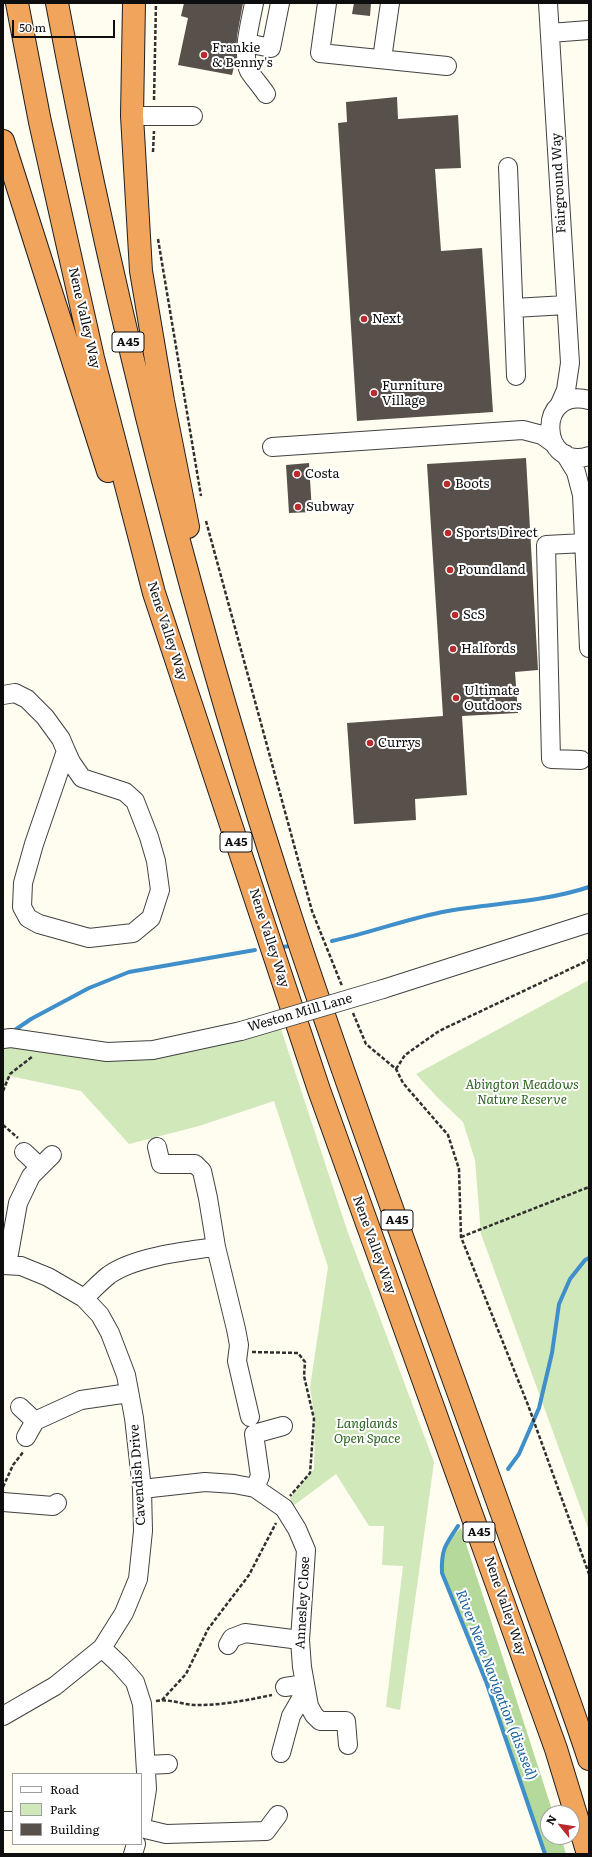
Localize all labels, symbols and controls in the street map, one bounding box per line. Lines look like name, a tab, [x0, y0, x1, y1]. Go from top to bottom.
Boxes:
scale bar	[14, 12, 117, 38]
text: 50 m	[19, 18, 46, 36]
place label: Frankie & Benny's	[212, 40, 273, 71]
marker: Frankie & Benny's	[199, 50, 209, 60]
street label: Fairground Way	[549, 132, 569, 234]
street label: Nene Valley Way	[65, 266, 103, 370]
place label: Next	[372, 311, 401, 327]
marker: Next	[359, 314, 369, 324]
road number: A45	[112, 332, 144, 352]
place label: Furniture Village	[382, 378, 443, 409]
marker: Furniture Village	[369, 388, 379, 398]
place label: Costa	[305, 466, 339, 482]
marker: Costa	[292, 469, 302, 479]
place label: Boots	[455, 476, 489, 492]
marker: Boots	[442, 479, 452, 489]
place label: Subway	[306, 499, 354, 515]
marker: Subway	[293, 502, 303, 512]
place label: Sports Direct	[456, 525, 538, 541]
marker: Sports Direct	[443, 528, 453, 538]
place label: Poundland	[458, 562, 526, 578]
marker: Poundland	[445, 565, 455, 575]
street label: Nene Valley Way	[144, 579, 190, 683]
place label: ScS	[463, 607, 485, 623]
marker: ScS	[450, 610, 460, 620]
place label: Halfords	[461, 641, 516, 657]
marker: Halfords	[448, 644, 458, 654]
place label: Ultimate Outdoors	[464, 683, 522, 714]
marker: Ultimate Outdoors	[451, 693, 461, 703]
place label: Currys	[378, 735, 420, 751]
marker: Currys	[365, 738, 375, 748]
road number: A45	[220, 832, 252, 852]
street label: Nene Valley Way	[246, 886, 292, 990]
street label: Weston Mill Lane	[246, 991, 354, 1035]
park label: Abington Meadows Nature Reserve	[465, 1077, 579, 1108]
street label: Nene Valley Way	[349, 1194, 399, 1296]
road number: A45	[381, 1210, 413, 1230]
park label: Langlands Open Space	[334, 1416, 400, 1447]
street label: Cavendish Drive	[127, 1424, 149, 1526]
road number: A45	[463, 1522, 495, 1542]
street label: Nene Valley Way	[481, 1555, 529, 1657]
street label: Annesley Close	[293, 1556, 313, 1650]
water label: River Nene Navigation (disused)	[452, 1587, 540, 1783]
legend	[12, 1773, 142, 1845]
text: Road	[50, 1780, 79, 1798]
text: Park	[50, 1800, 76, 1818]
north arrow	[540, 1805, 580, 1845]
text: N	[541, 1812, 560, 1828]
text: Building	[50, 1820, 99, 1838]

